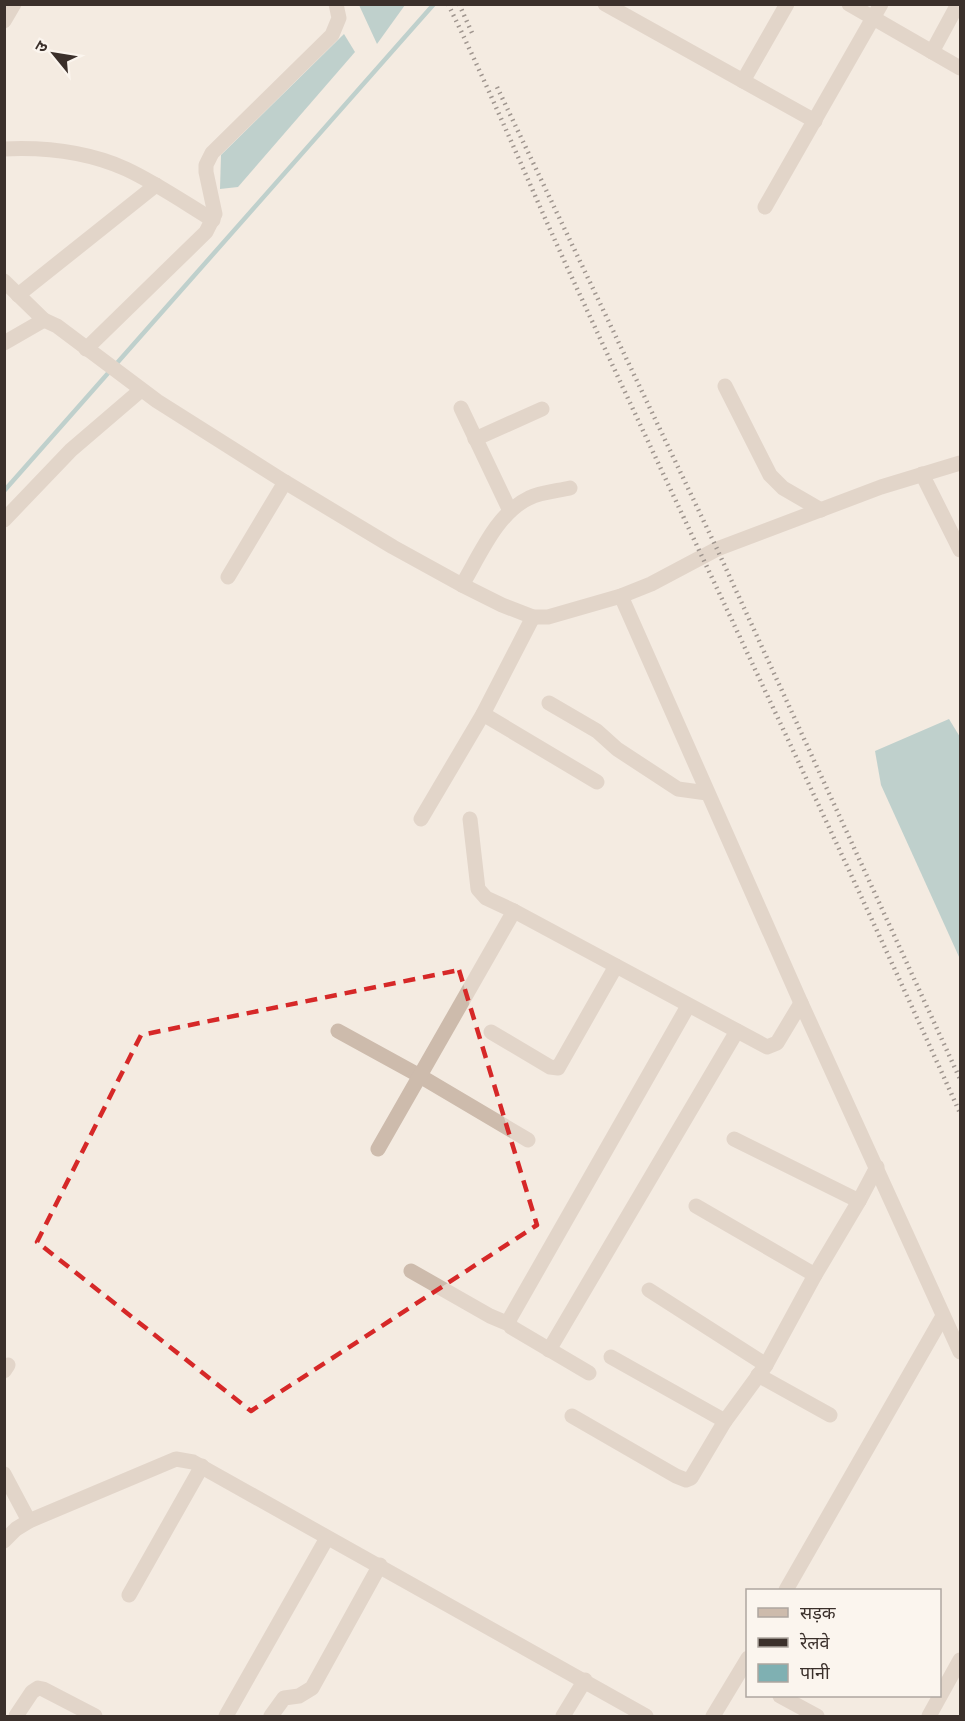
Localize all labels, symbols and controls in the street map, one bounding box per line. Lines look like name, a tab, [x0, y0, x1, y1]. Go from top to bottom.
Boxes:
north arrow	[24, 24, 84, 84]
text: उ	[30, 37, 52, 56]
legend	[746, 1589, 941, 1697]
text: सड़क	[800, 1601, 837, 1624]
text: रेलवे	[799, 1631, 831, 1654]
text: पानी	[800, 1661, 830, 1684]

